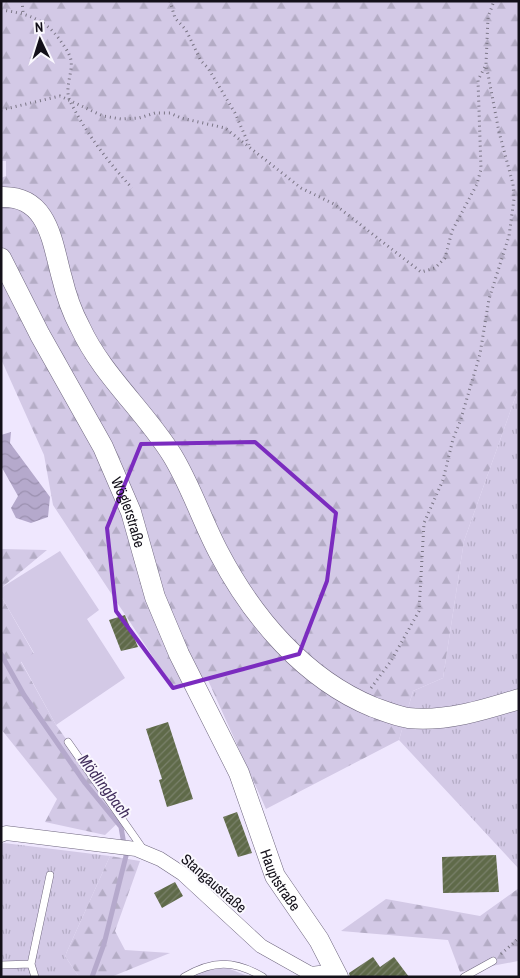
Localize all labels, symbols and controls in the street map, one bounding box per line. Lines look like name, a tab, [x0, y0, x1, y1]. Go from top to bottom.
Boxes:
north arrow	[15, 15, 65, 65]
text: N	[34, 18, 44, 36]
street label: Wöglerstraße	[107, 473, 151, 550]
water label: Mödlingbach	[74, 749, 136, 823]
street label: Hauptstraße	[256, 846, 306, 915]
street label: Stangaustraße	[177, 849, 251, 917]

